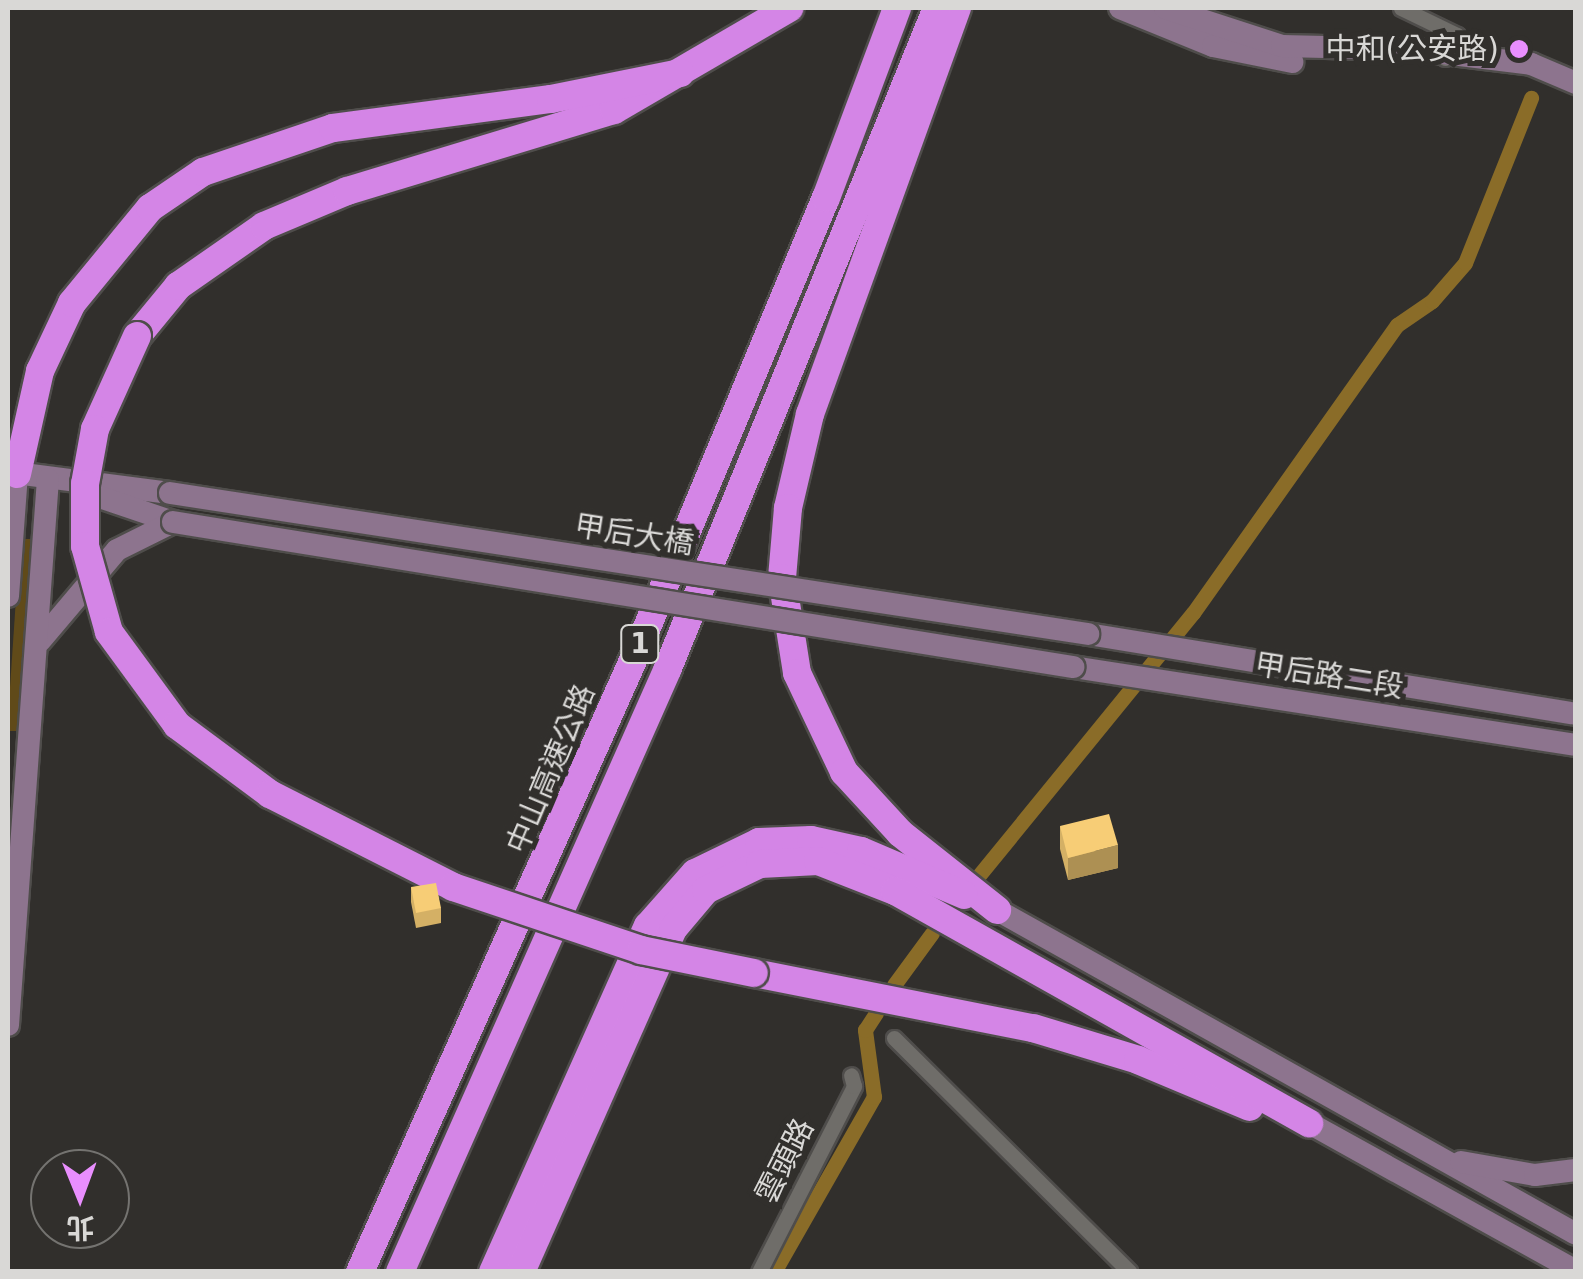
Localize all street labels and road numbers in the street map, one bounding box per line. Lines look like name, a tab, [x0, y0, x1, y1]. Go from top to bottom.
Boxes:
street label: 甲后大橋	[572, 508, 696, 562]
road number: 1	[620, 621, 660, 667]
street label: 甲后路二段	[1252, 646, 1406, 706]
street label: 中山高速公路	[499, 679, 603, 859]
street label: 雲頭路	[749, 1113, 821, 1209]

